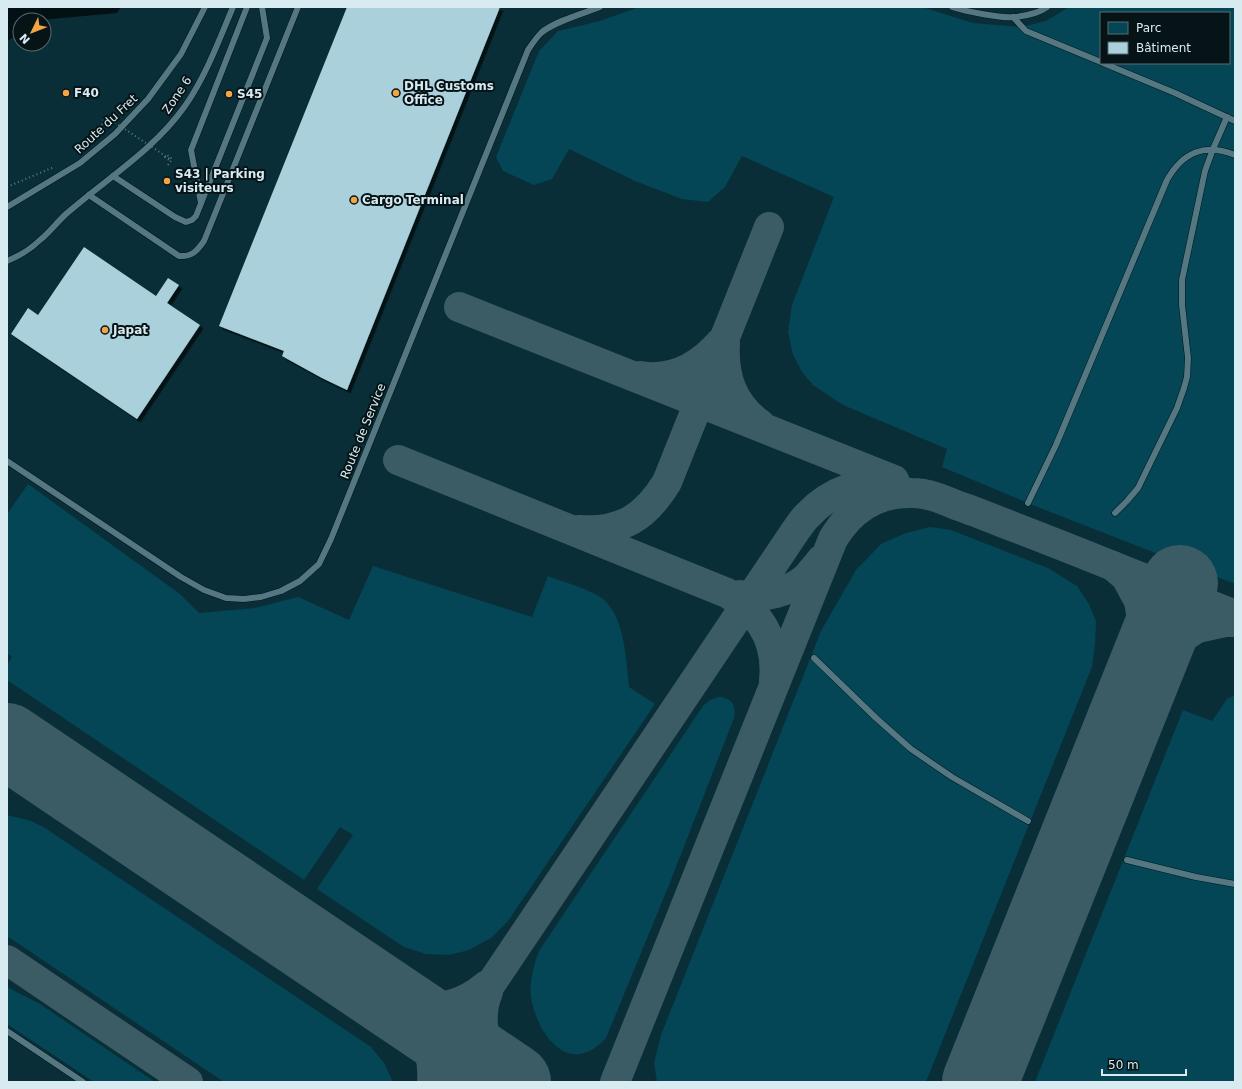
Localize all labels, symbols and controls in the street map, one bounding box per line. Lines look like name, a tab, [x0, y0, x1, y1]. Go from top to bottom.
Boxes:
north arrow	[12, 12, 52, 52]
legend	[1100, 12, 1230, 64]
text: Parc	[1136, 21, 1161, 35]
text: N	[17, 31, 33, 46]
text: Bâtiment	[1136, 41, 1191, 55]
street label: Zone 6	[159, 74, 195, 116]
place label: DHL Customs Office	[404, 79, 494, 107]
place label: F40	[74, 86, 99, 100]
place label: S45	[237, 87, 262, 101]
marker: F40	[61, 88, 71, 98]
marker: DHL Customs Office	[391, 88, 401, 98]
marker: S45	[224, 89, 234, 99]
street label: Route du Fret	[72, 91, 140, 157]
place label: S43 | Parking visiteurs	[175, 167, 265, 195]
marker: S43 | Parking visiteurs	[162, 176, 172, 186]
place label: Cargo Terminal	[362, 193, 464, 207]
marker: Cargo Terminal	[349, 195, 359, 205]
place label: Japat	[112, 323, 148, 337]
marker: Japat	[100, 325, 110, 335]
street label: Route de Service	[337, 381, 389, 481]
scale bar	[1102, 1051, 1186, 1077]
text: 50 m	[1108, 1058, 1139, 1072]

